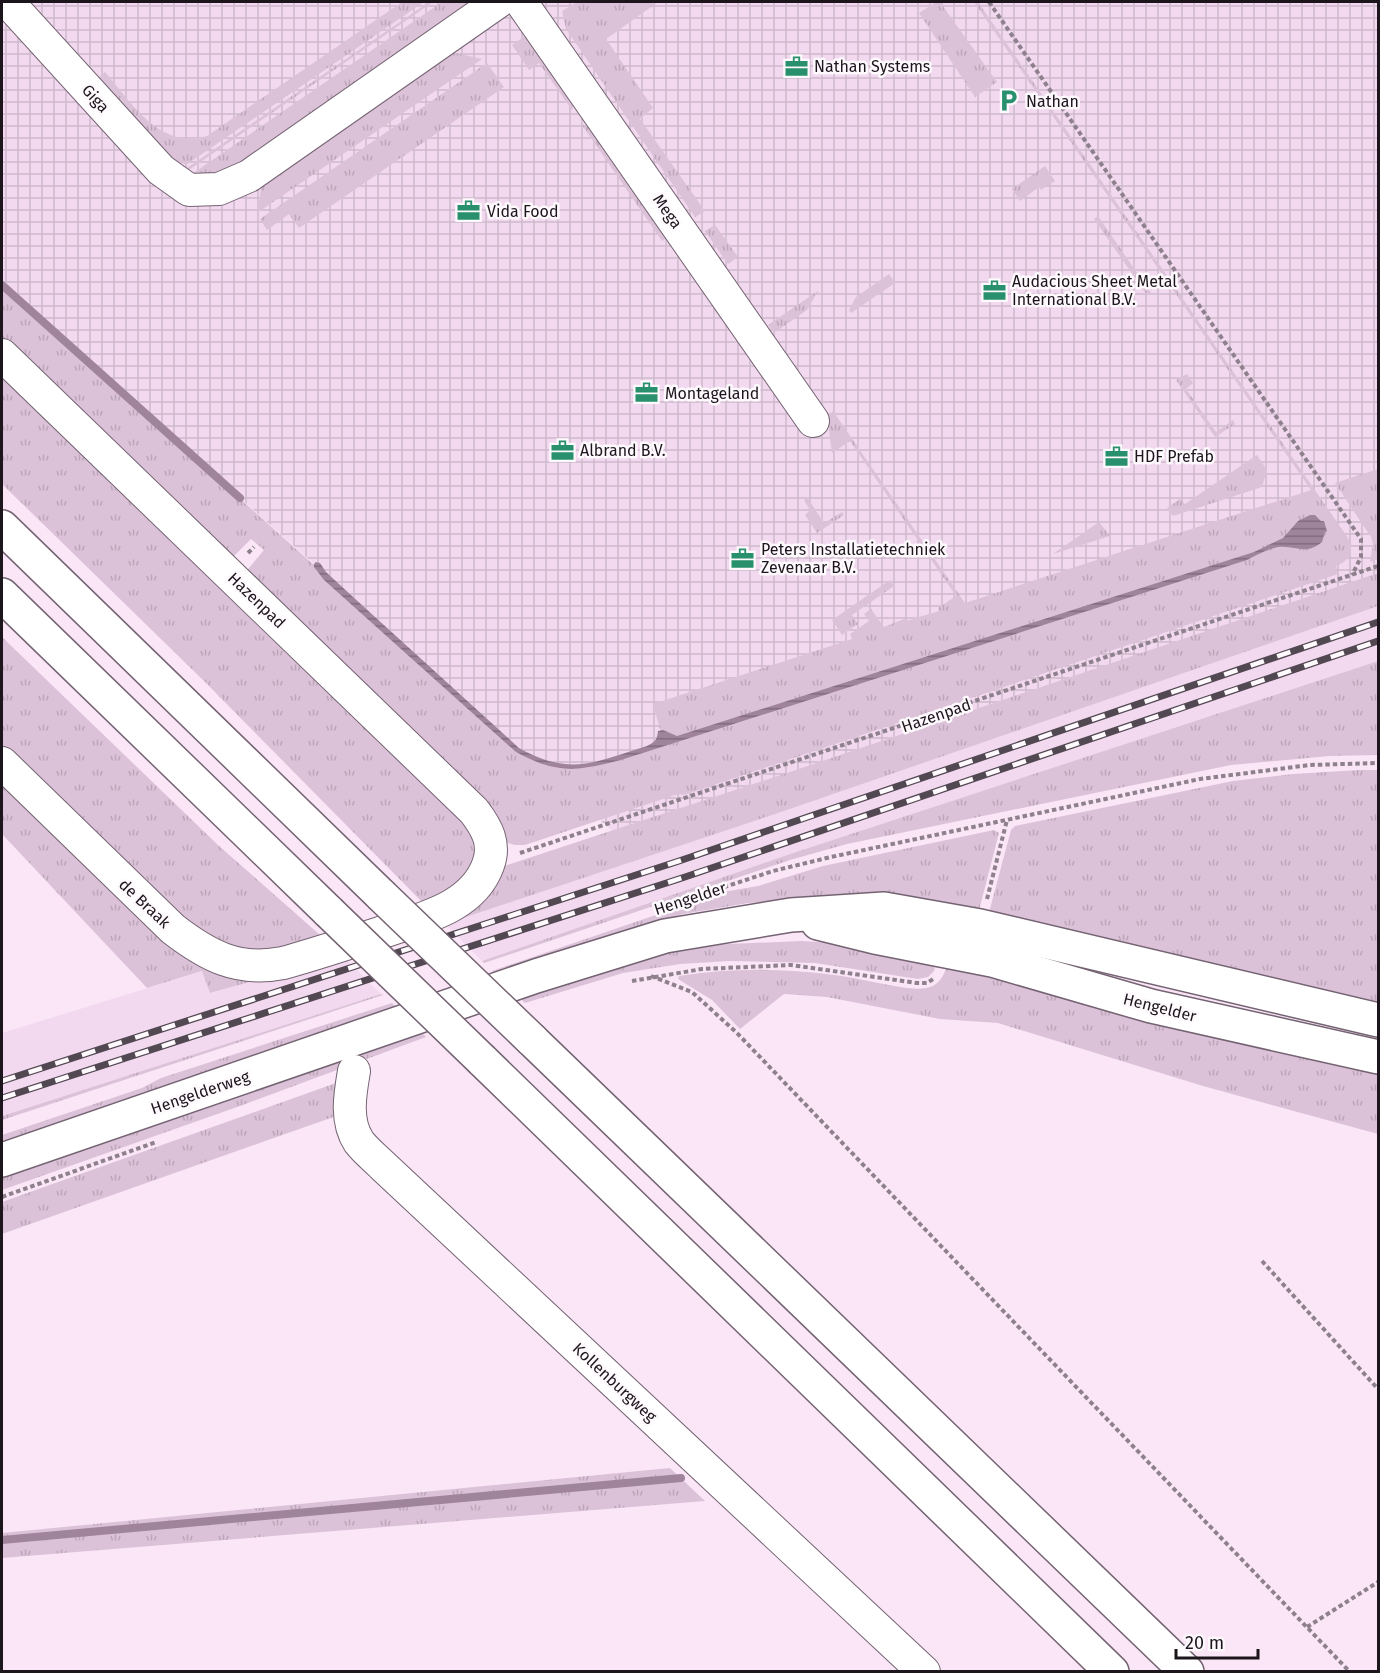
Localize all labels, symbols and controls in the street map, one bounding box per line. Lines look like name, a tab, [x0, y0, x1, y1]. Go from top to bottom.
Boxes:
office icon: Nathan Systems	[783, 53, 809, 79]
place label: Nathan Systems	[814, 57, 930, 76]
street label: Giga	[78, 80, 113, 116]
parking icon: Nathan	[995, 88, 1021, 114]
place label: Nathan	[1026, 92, 1079, 111]
street label: Mega	[649, 190, 686, 232]
office icon: Vida Food	[456, 198, 482, 224]
place label: Vida Food	[487, 202, 558, 221]
place label: Audacious Sheet Metal International B.V.	[1012, 272, 1177, 309]
office icon: Audacious Sheet Metal International B.V.	[981, 277, 1007, 303]
office icon: Montageland	[634, 380, 660, 406]
place label: Montageland	[665, 384, 759, 403]
office icon: Albrand B.V.	[549, 437, 575, 463]
place label: Albrand B.V.	[580, 441, 666, 460]
office icon: HDF Prefab	[1103, 443, 1129, 469]
place label: HDF Prefab	[1134, 447, 1214, 466]
place label: Peters Installatietechniek Zevenaar B.V.	[761, 540, 946, 577]
office icon: Peters Installatietechniek Zevenaar B.V.	[730, 545, 756, 571]
street label: Hazenpad	[224, 568, 289, 632]
street label: Hazenpad	[899, 695, 973, 736]
street label: de Braak	[115, 875, 175, 932]
street label: Hengelder	[652, 878, 729, 919]
street label: Hengelder	[1121, 989, 1199, 1026]
street label: Hengelderweg	[148, 1066, 253, 1118]
street label: Kollenburgweg	[569, 1339, 661, 1426]
scale bar	[1176, 1622, 1258, 1660]
text: 20 m	[1185, 1632, 1224, 1654]

